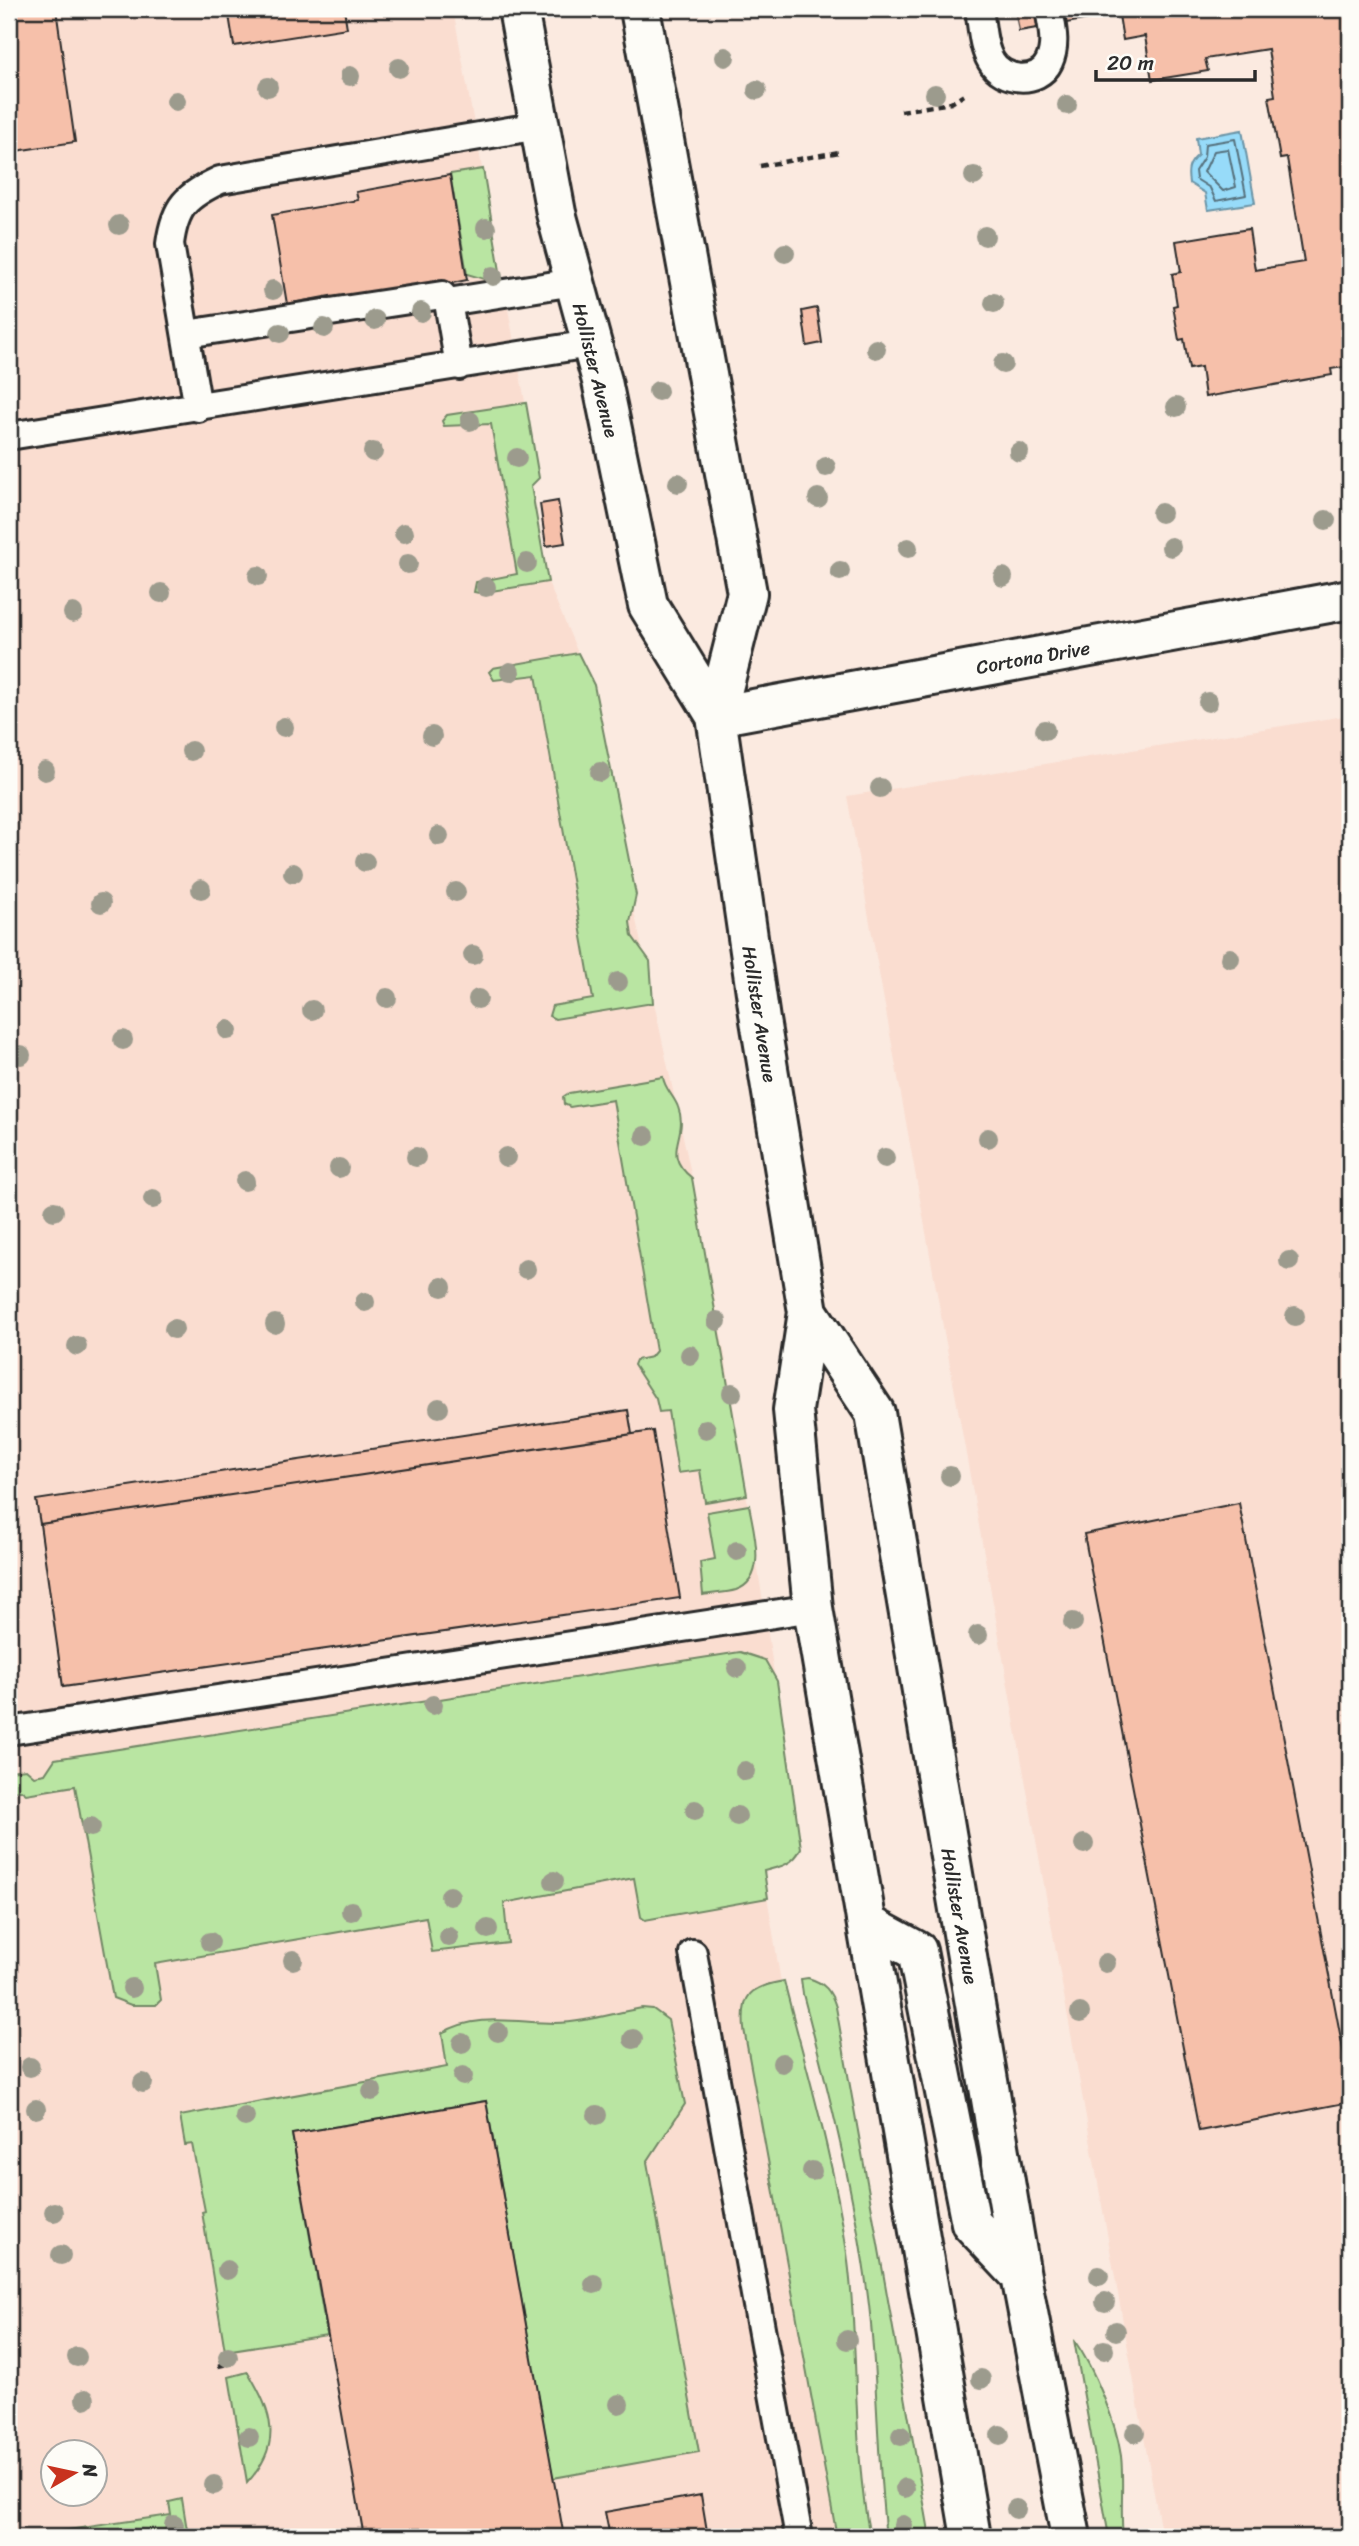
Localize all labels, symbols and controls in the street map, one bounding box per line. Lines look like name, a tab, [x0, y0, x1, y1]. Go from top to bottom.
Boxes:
scale bar	[1096, 38, 1256, 82]
text: 20 m	[1107, 44, 1154, 82]
street label: Hollister Avenue	[563, 299, 628, 441]
street label: Cortona Drive	[974, 631, 1093, 684]
street label: Hollister Avenue	[732, 943, 787, 1085]
street label: Hollister Avenue	[931, 1845, 988, 1987]
north arrow	[38, 2438, 108, 2508]
text: N	[73, 2460, 108, 2480]

